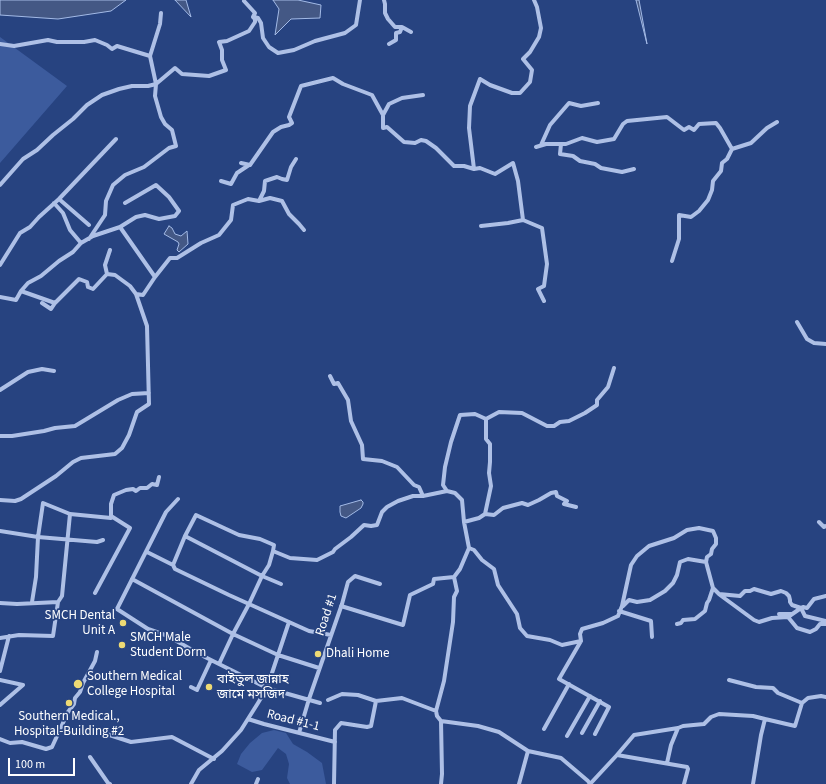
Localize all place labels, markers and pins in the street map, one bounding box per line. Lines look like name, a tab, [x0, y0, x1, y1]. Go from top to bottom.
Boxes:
place label: SMCH Dental Unit A	[45, 608, 115, 639]
marker: SMCH Dental Unit A	[118, 618, 128, 628]
place label: SMCH Male Student Dorm	[130, 630, 206, 661]
marker: SMCH Male Student Dorm	[117, 640, 127, 650]
place label: Dhali Home	[326, 646, 389, 662]
marker: Dhali Home	[313, 649, 323, 659]
place label: Southern Medical College Hospital	[87, 669, 182, 700]
place label: বাইতুল জান্নাহ জামে মসজিদ	[217, 672, 289, 703]
marker: Southern Medical College Hospital	[72, 678, 84, 690]
marker: বাইতুল জান্নাহ জামে মসজিদ	[204, 682, 214, 692]
marker: Southern Medical., Hospital-Building #2	[64, 698, 74, 708]
place label: Southern Medical., Hospital-Building #2	[14, 709, 124, 740]

